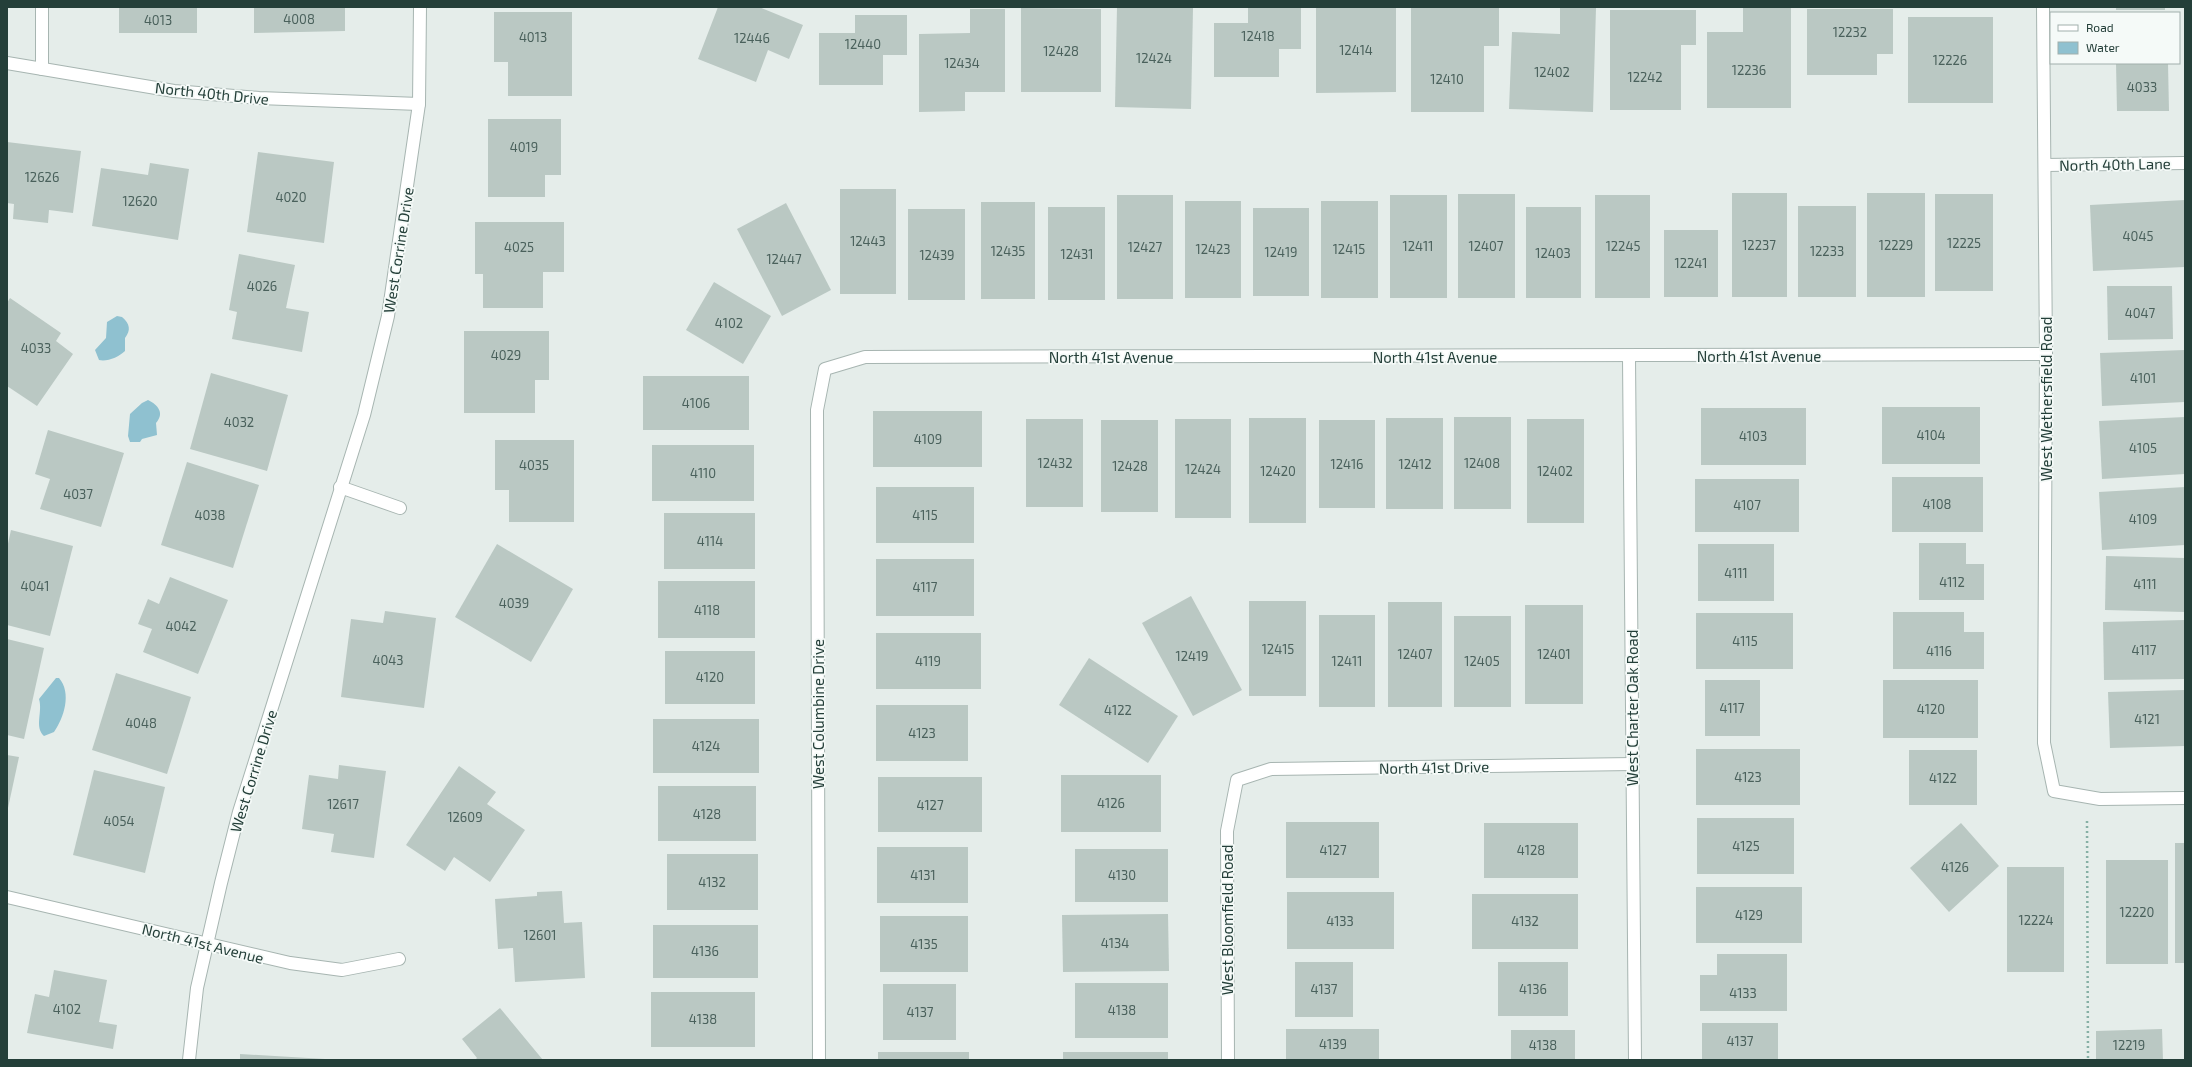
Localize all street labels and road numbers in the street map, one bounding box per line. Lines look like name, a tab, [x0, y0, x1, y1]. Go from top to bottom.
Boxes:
street label: North 40th Drive	[154, 78, 270, 108]
street label: North 40th Lane	[2059, 154, 2171, 174]
street label: West Corrine Drive	[379, 186, 417, 314]
street label: West Wethersfield Road	[2037, 317, 2055, 481]
street label: North 41st Avenue	[1697, 347, 1821, 365]
street label: North 41st Avenue	[1049, 348, 1173, 366]
street label: North 41st Avenue	[1373, 348, 1497, 366]
street label: West Charter Oak Road	[1623, 630, 1641, 786]
street label: West Columbine Drive	[809, 639, 827, 789]
street label: West Corrine Drive	[226, 708, 280, 834]
street label: North 41st Drive	[1379, 757, 1489, 777]
street label: West Bloomfield Road	[1218, 845, 1236, 995]
street label: North 41st Avenue	[140, 919, 266, 967]

